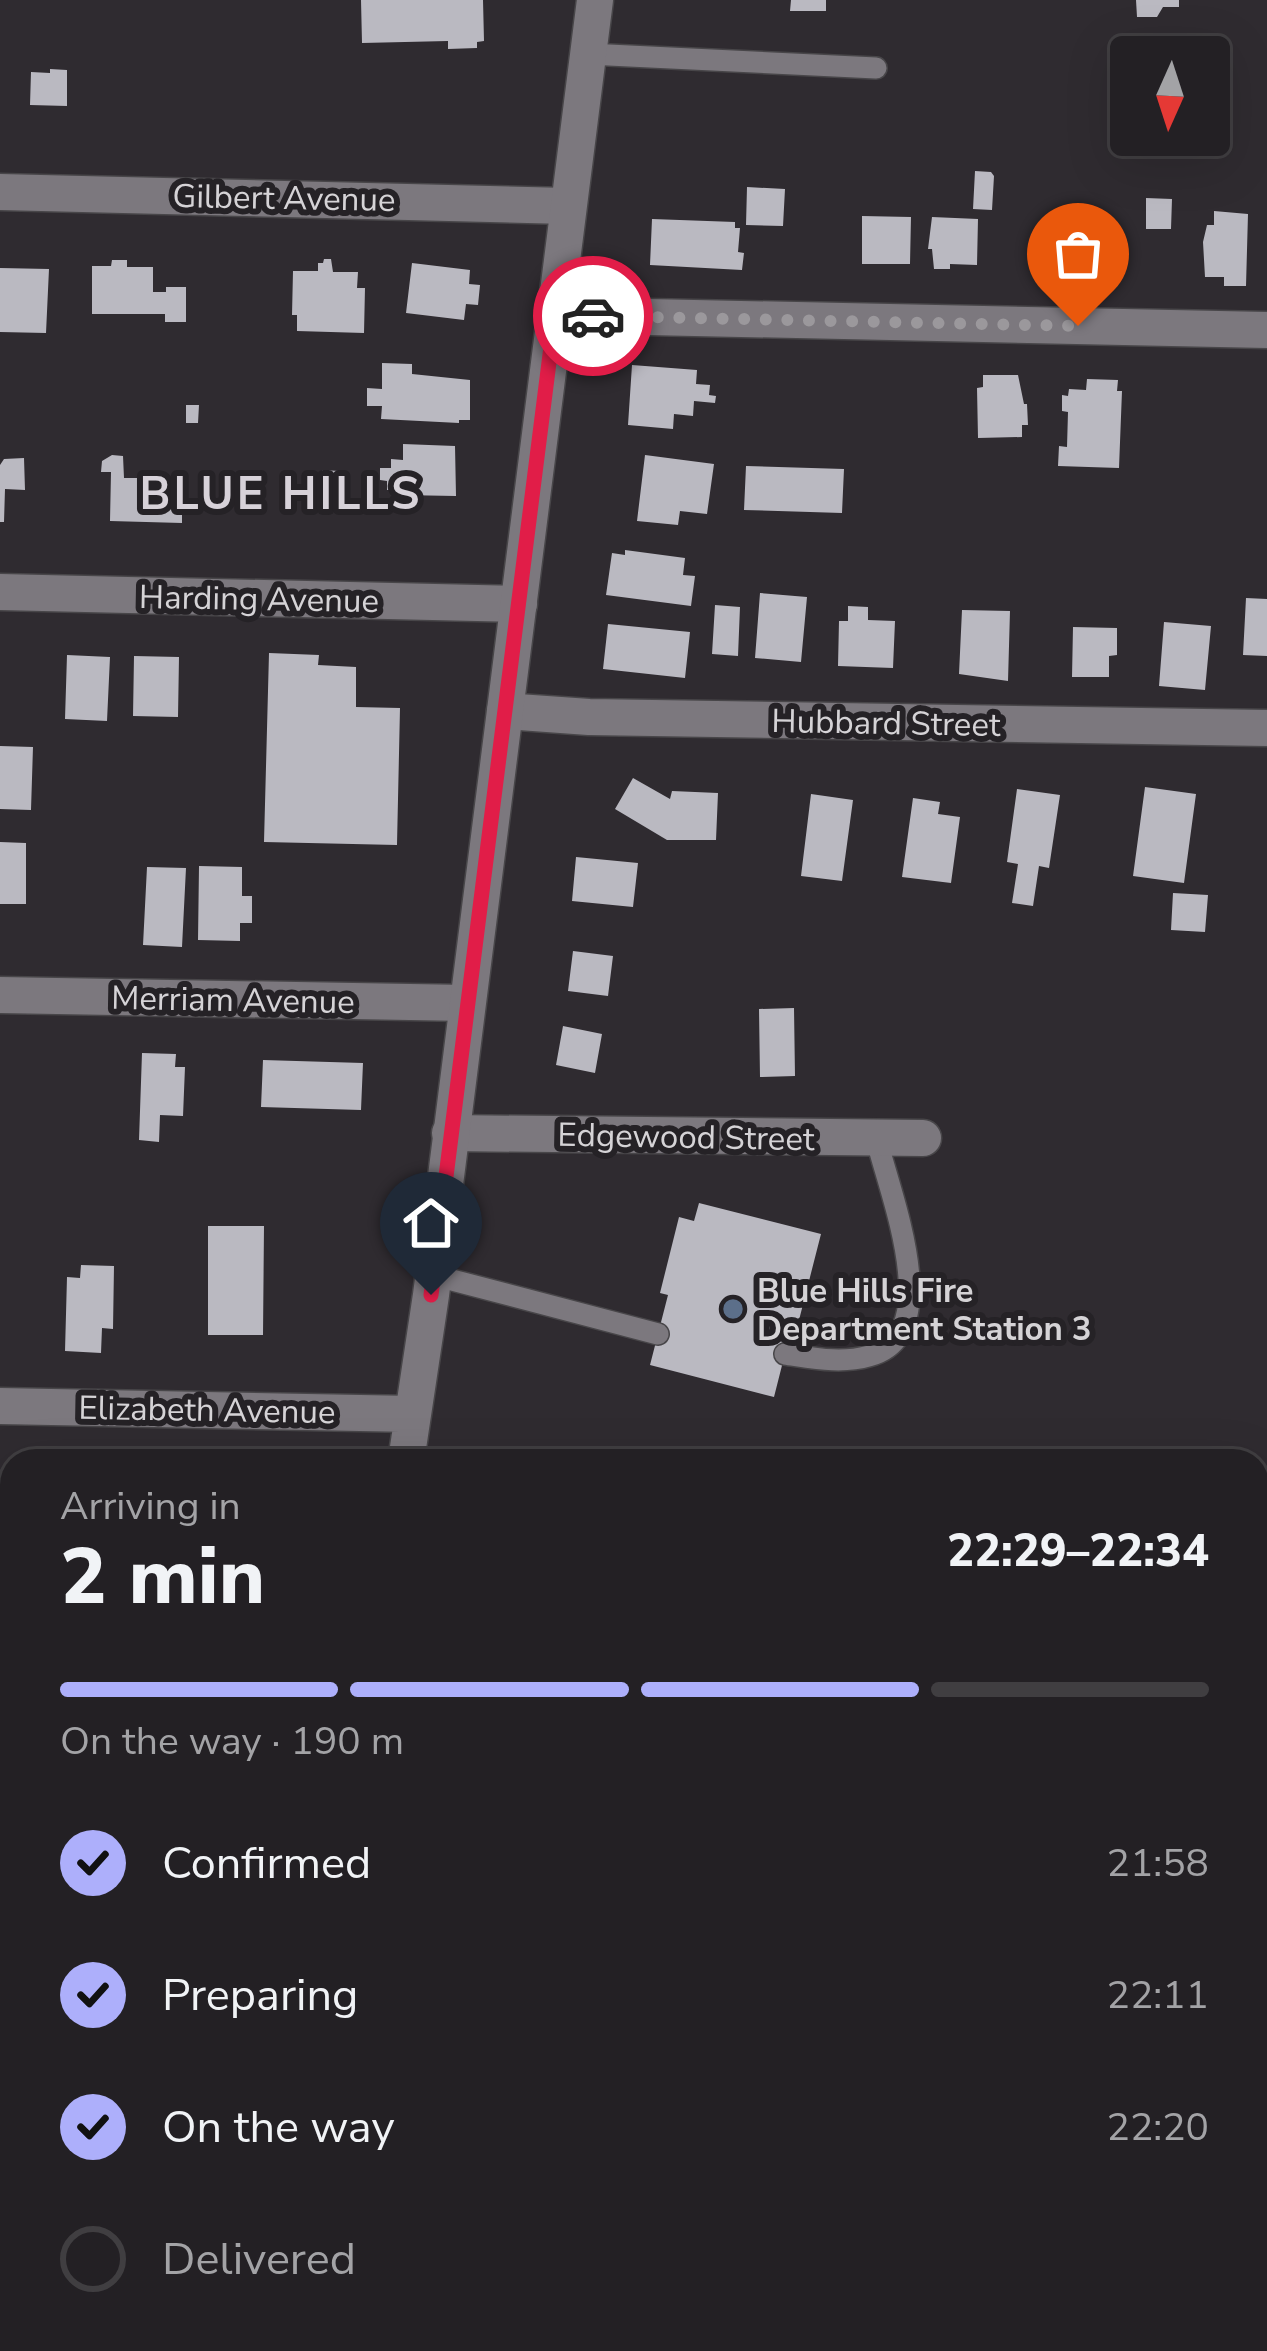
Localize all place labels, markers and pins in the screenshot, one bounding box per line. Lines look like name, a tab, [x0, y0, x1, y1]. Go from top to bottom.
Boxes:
pin	[1027, 203, 1129, 326]
pin	[380, 1172, 482, 1295]
place label: Blue Hills Fire Department Station 3	[757, 1269, 1092, 1352]
marker: Blue Hills Fire Department Station 3	[720, 1296, 746, 1322]

